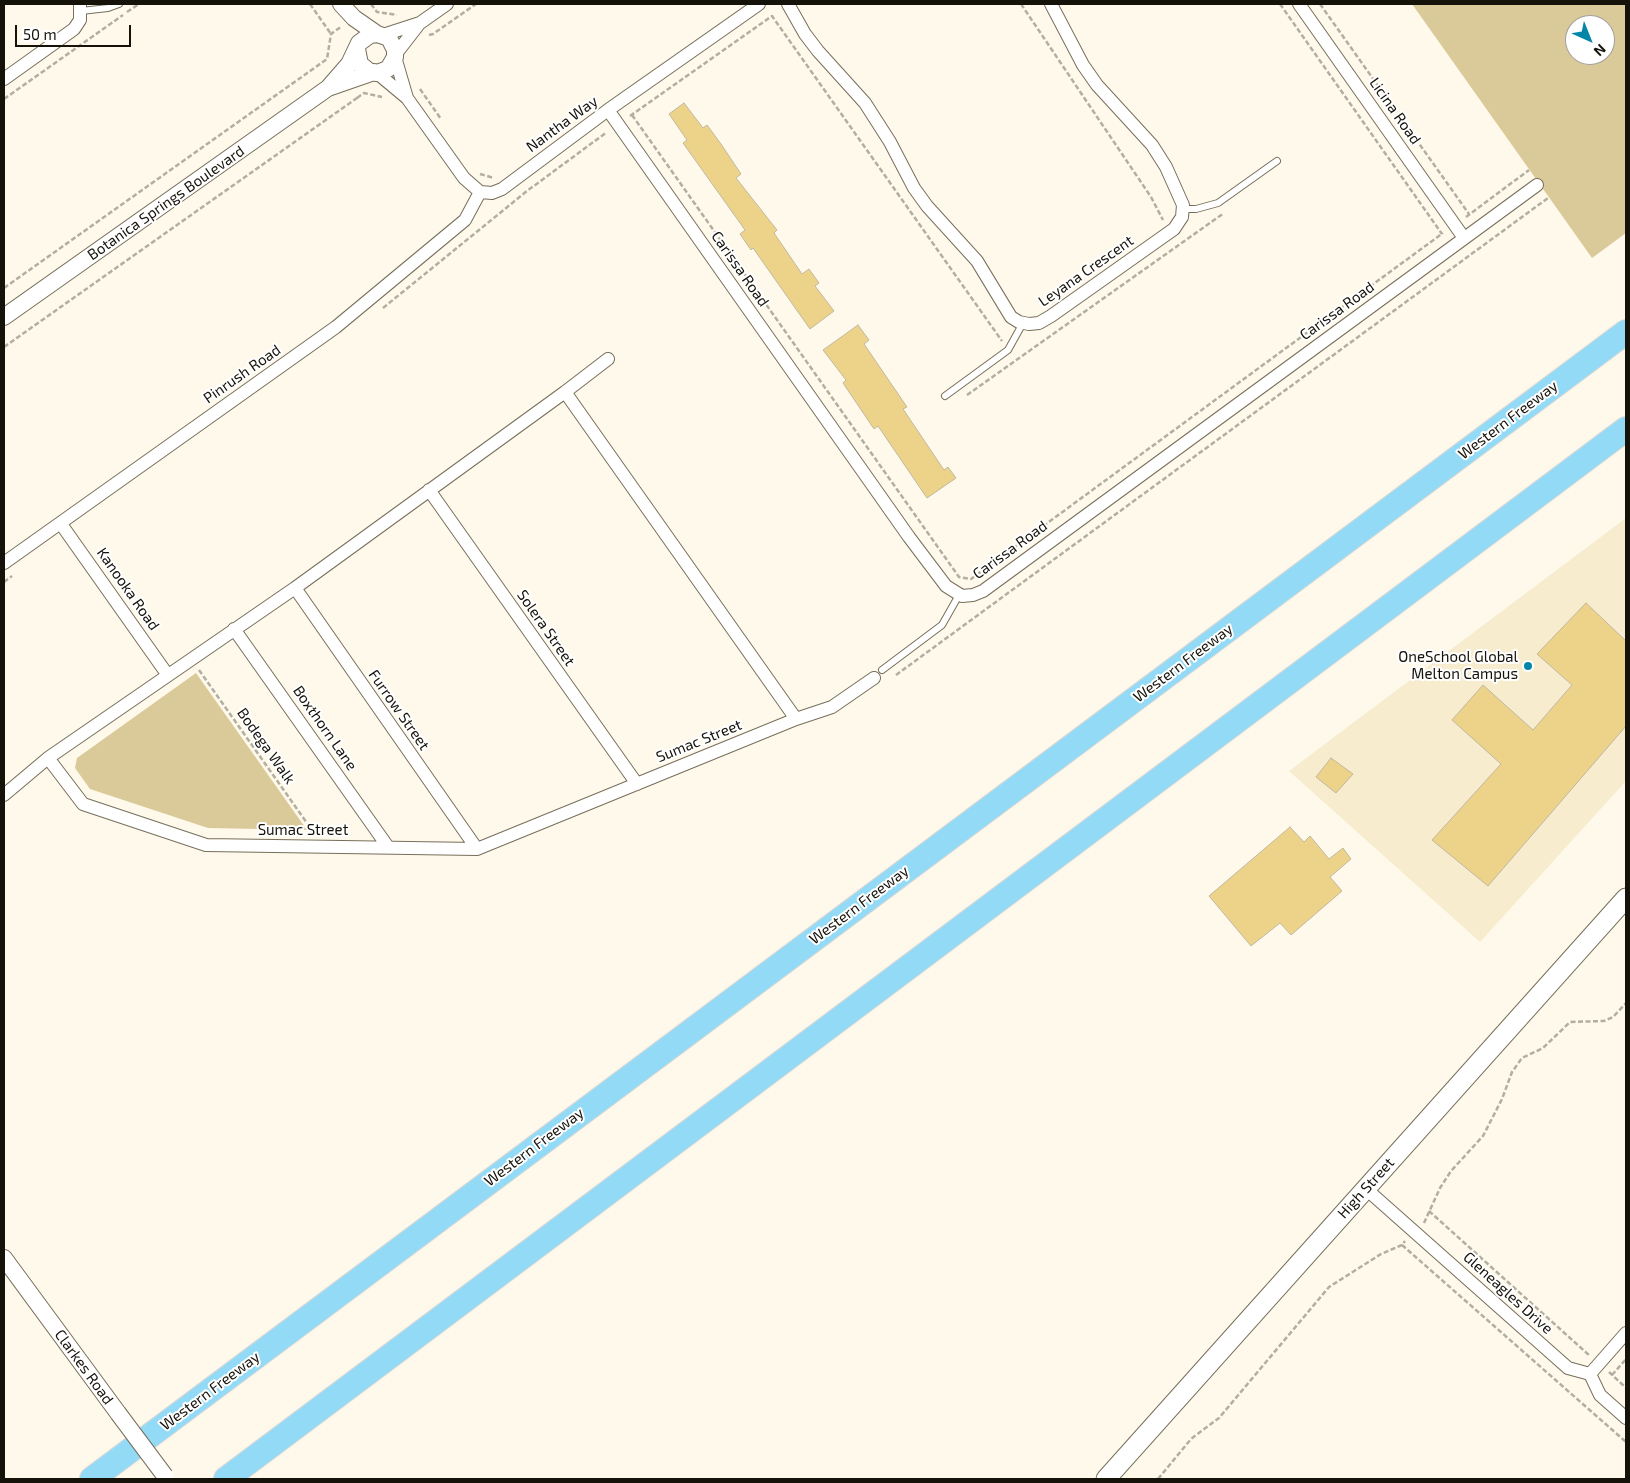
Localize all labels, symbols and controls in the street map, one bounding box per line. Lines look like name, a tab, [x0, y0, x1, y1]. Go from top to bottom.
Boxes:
scale bar	[18, 15, 134, 47]
north arrow	[1565, 15, 1615, 65]
text: 50 m	[23, 25, 57, 43]
text: N	[1591, 41, 1610, 60]
street label: Licina Road	[1365, 74, 1425, 148]
street label: Nantha Way	[523, 92, 601, 156]
street label: Botanica Springs Boulevard	[84, 142, 248, 264]
street label: Carissa Road	[707, 228, 773, 310]
street label: Leyana Crescent	[1035, 232, 1137, 310]
street label: Carissa Road	[1296, 278, 1378, 344]
street label: Pinrush Road	[200, 341, 284, 407]
street label: Western Freeway	[1455, 377, 1561, 463]
street label: Carissa Road	[969, 517, 1051, 583]
street label: Kanooka Road	[93, 544, 163, 634]
street label: Solera Street	[513, 586, 579, 670]
street label: Western Freeway	[1130, 620, 1236, 706]
place label: OneSchool Global Melton Campus	[1398, 648, 1518, 683]
marker: OneSchool Global Melton Campus	[1522, 660, 1534, 672]
street label: Furrow Street	[365, 666, 433, 754]
street label: Boxthorn Lane	[289, 682, 361, 774]
street label: Bodega Walk	[233, 705, 299, 787]
street label: Sumac Street	[654, 716, 744, 766]
street label: Sumac Street	[258, 821, 348, 839]
street label: Western Freeway	[806, 862, 912, 948]
street label: Western Freeway	[481, 1104, 587, 1190]
street label: High Street	[1334, 1154, 1398, 1222]
street label: Gleneagles Drive	[1459, 1248, 1557, 1338]
street label: Clarkes Road	[51, 1326, 117, 1408]
street label: Western Freeway	[157, 1348, 263, 1434]

